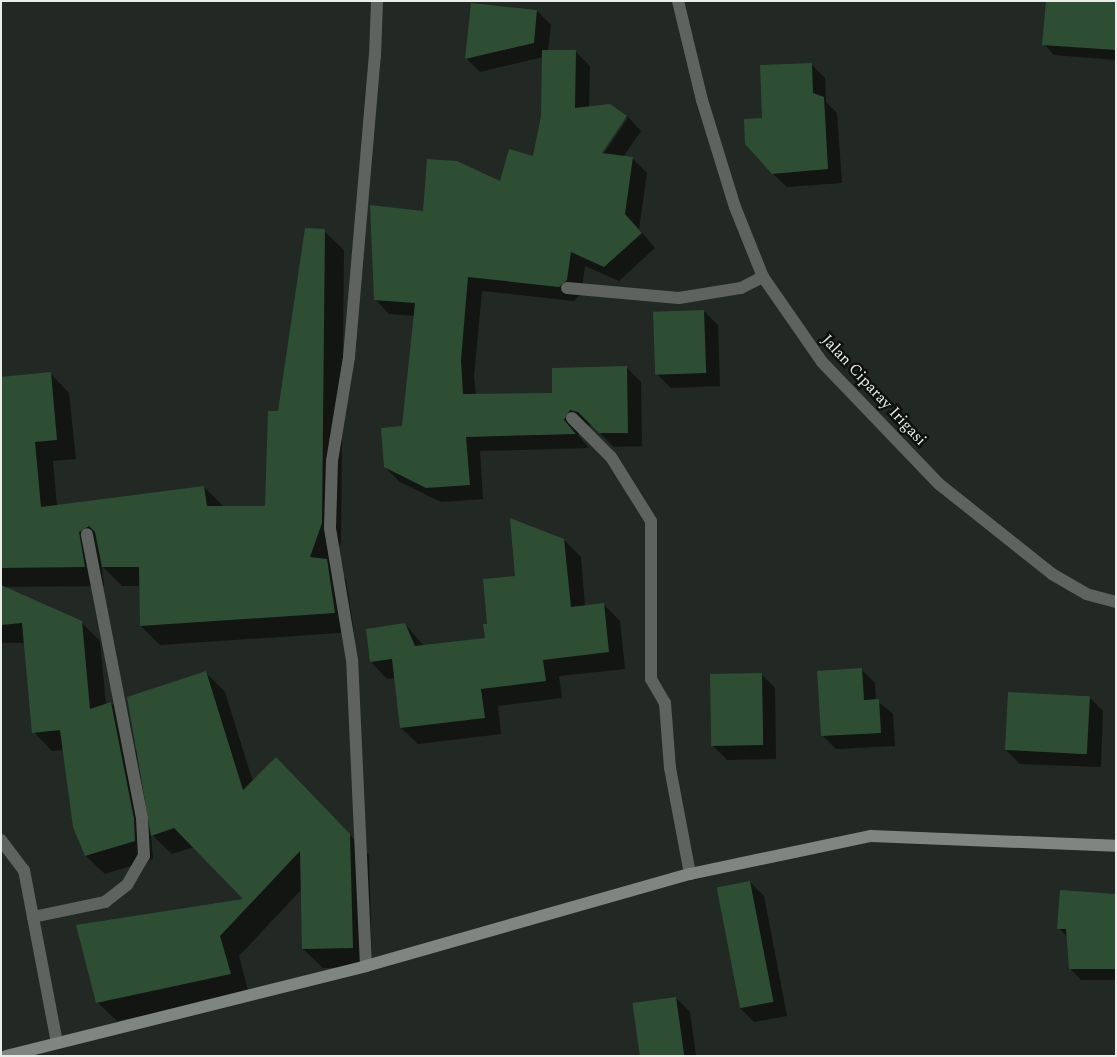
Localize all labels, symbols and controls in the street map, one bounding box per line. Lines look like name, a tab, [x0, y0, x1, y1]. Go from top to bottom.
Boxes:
street label: Jalan Ciparay Irigasi	[818, 331, 930, 449]

